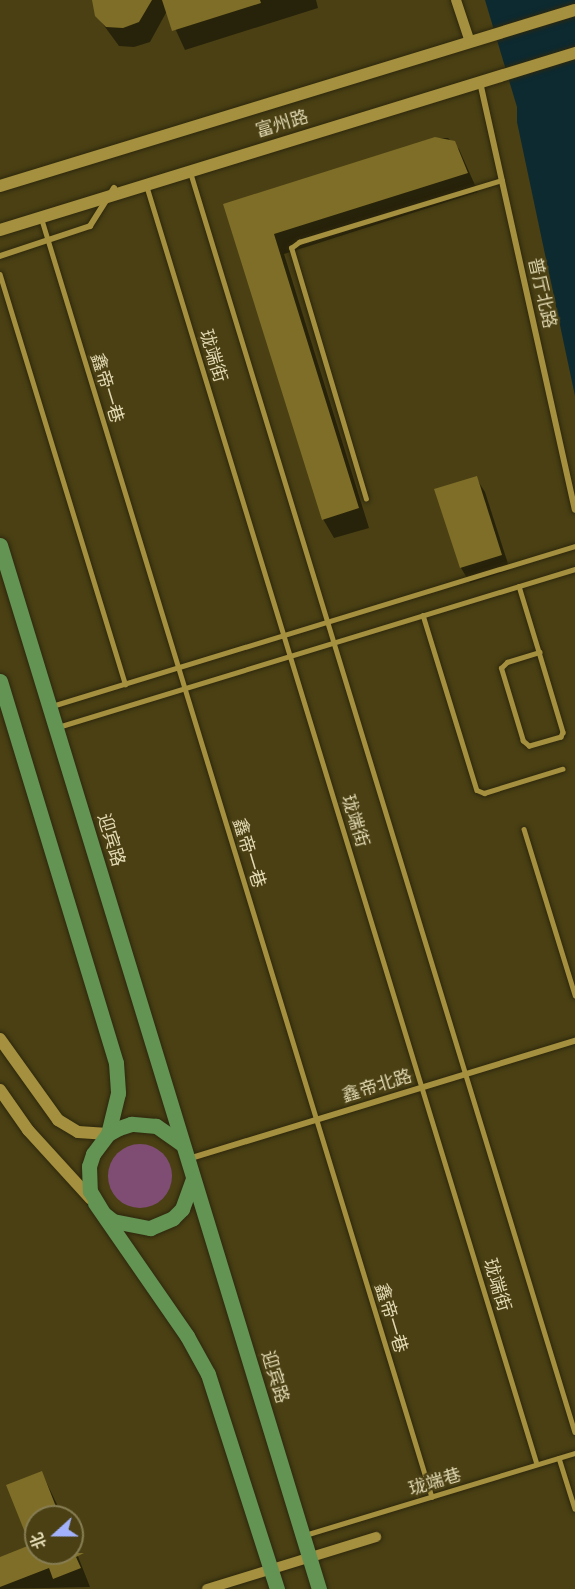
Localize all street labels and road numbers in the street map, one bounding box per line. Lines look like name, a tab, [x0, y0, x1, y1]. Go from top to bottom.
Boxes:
street label: 富州路	[253, 106, 311, 142]
street label: 普厅北路	[523, 255, 561, 331]
street label: 珑端街	[195, 327, 231, 385]
street label: 鑫帝一巷	[86, 350, 128, 426]
street label: 珑端街	[337, 792, 373, 850]
street label: 迎宾路	[93, 811, 129, 869]
street label: 鑫帝一巷	[228, 815, 270, 891]
street label: 鑫帝北路	[339, 1065, 415, 1107]
street label: 珑端街	[479, 1256, 515, 1314]
street label: 鑫帝一巷	[370, 1280, 412, 1356]
street label: 迎宾路	[257, 1348, 293, 1406]
street label: 珑端巷	[406, 1464, 464, 1500]

